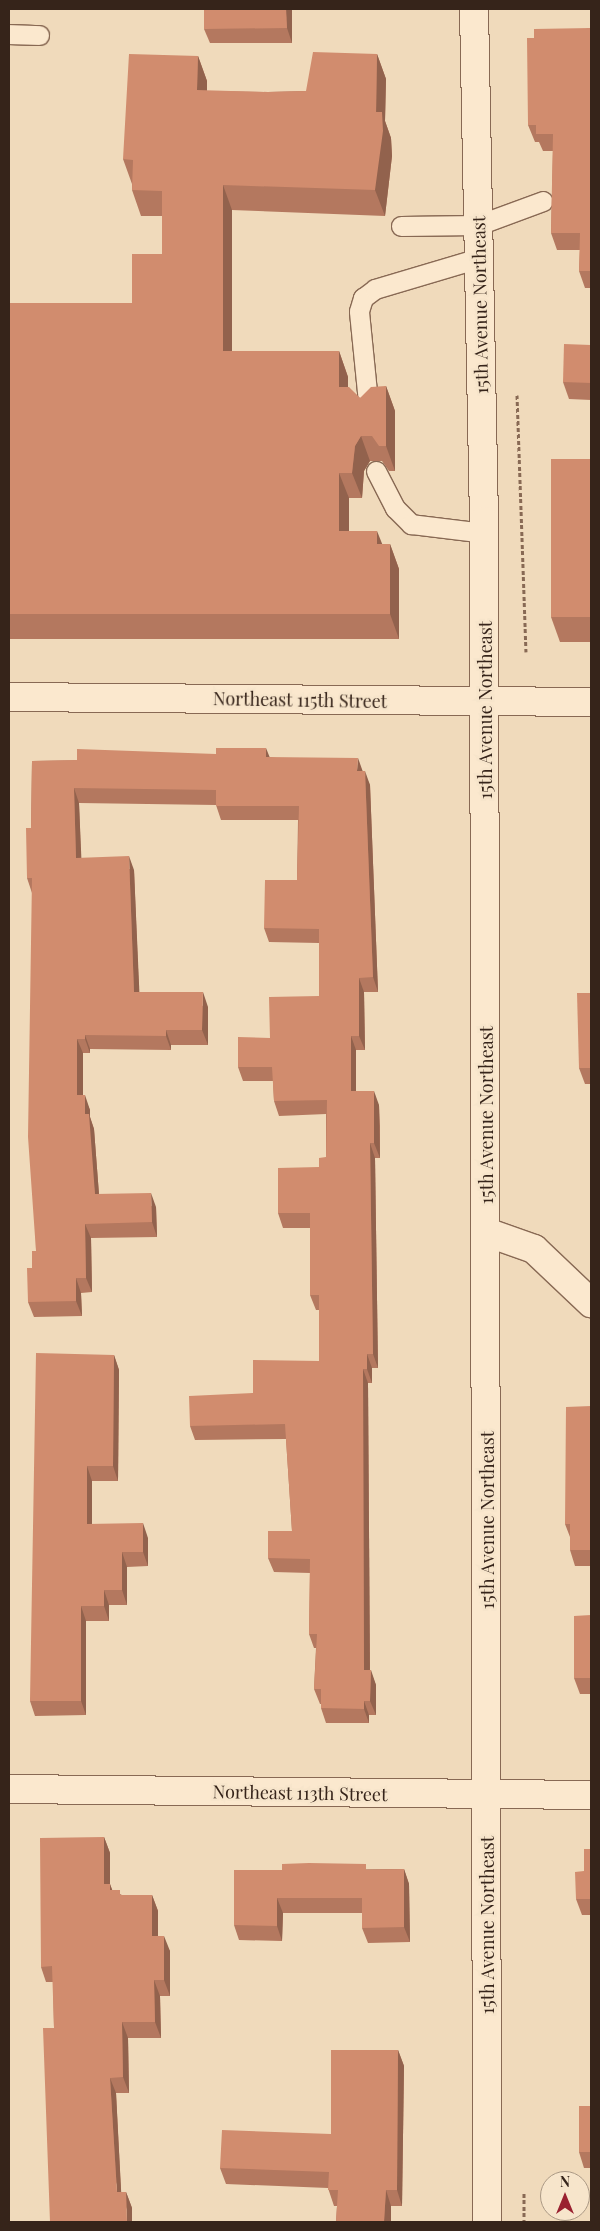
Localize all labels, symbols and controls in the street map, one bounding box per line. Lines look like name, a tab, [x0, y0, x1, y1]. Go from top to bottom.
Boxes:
street label: 15th Avenue Northeast	[468, 215, 492, 395]
street label: 15th Avenue Northeast	[474, 621, 496, 799]
street label: Northeast 115th Street	[213, 688, 387, 712]
street label: 15th Avenue Northeast	[475, 1026, 497, 1204]
street label: 15th Avenue Northeast	[476, 1431, 498, 1609]
street label: Northeast 113th Street	[212, 1781, 388, 1805]
street label: 15th Avenue Northeast	[476, 1836, 498, 2014]
north arrow	[540, 2171, 590, 2221]
text: N	[560, 2172, 570, 2191]

